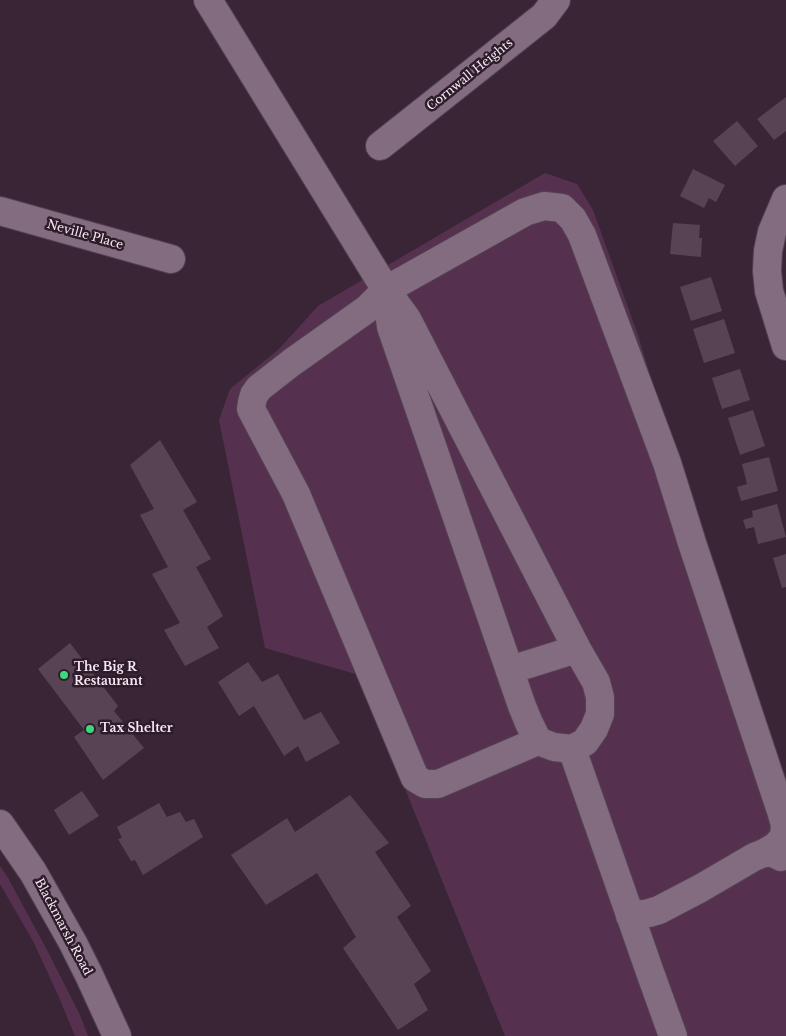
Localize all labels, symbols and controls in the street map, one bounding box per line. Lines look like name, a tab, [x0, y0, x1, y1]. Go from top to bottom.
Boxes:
street label: Cornwall Heights	[424, 36, 516, 114]
street label: Neville Place	[45, 217, 125, 253]
place label: The Big R Restaurant	[74, 661, 142, 689]
marker: The Big R Restaurant	[58, 669, 70, 681]
place label: Tax Shelter	[100, 722, 173, 736]
marker: Tax Shelter	[84, 723, 96, 735]
street label: Blackmarsh Road	[31, 876, 95, 978]

